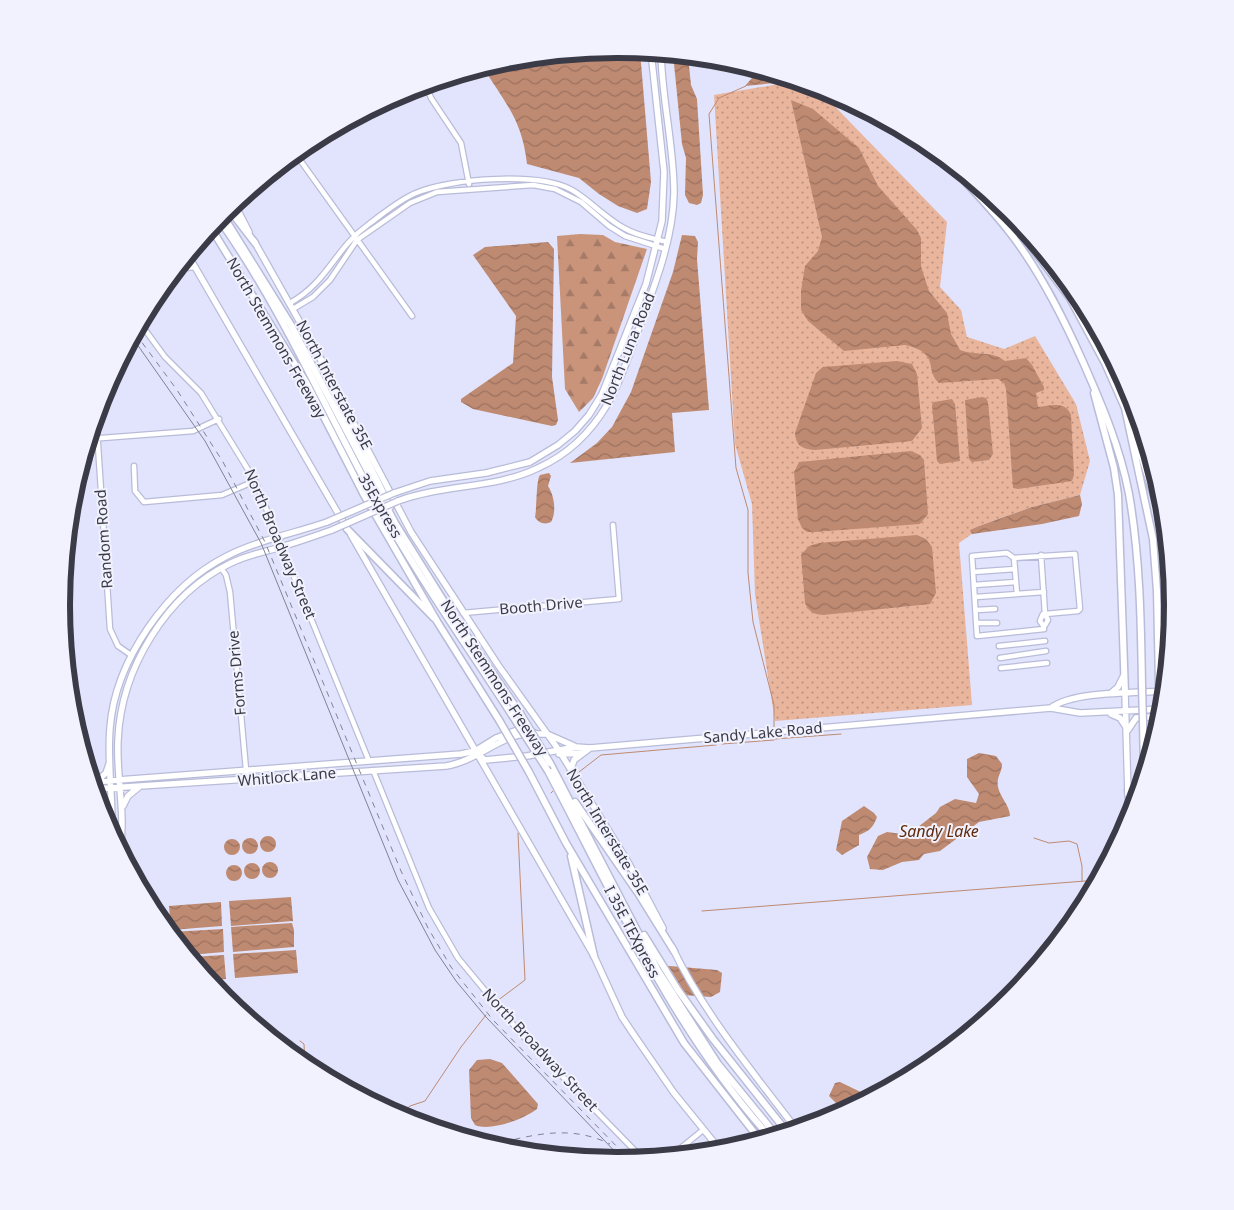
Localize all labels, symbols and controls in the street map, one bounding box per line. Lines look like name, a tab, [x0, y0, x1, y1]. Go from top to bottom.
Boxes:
street label: North Stemmons Freeway	[222, 253, 331, 422]
street label: North Luna Road	[595, 289, 659, 408]
street label: North Interstate 35E	[292, 316, 378, 453]
street label: North Broadway Street	[240, 465, 322, 622]
street label: 35Express	[354, 470, 407, 541]
street label: Random Road	[90, 489, 116, 589]
street label: Booth Drive	[498, 591, 583, 619]
street label: North Stemmons Freeway	[437, 595, 553, 760]
street label: Forms Drive	[222, 630, 250, 716]
street label: Sandy Lake Road	[703, 717, 823, 747]
street label: Whitlock Lane	[237, 762, 337, 790]
street label: North Interstate 35E	[562, 765, 654, 898]
water label: Sandy Lake	[899, 820, 979, 842]
street label: I 35E TEXpress	[600, 882, 666, 981]
street label: North Broadway Street	[478, 984, 603, 1116]

